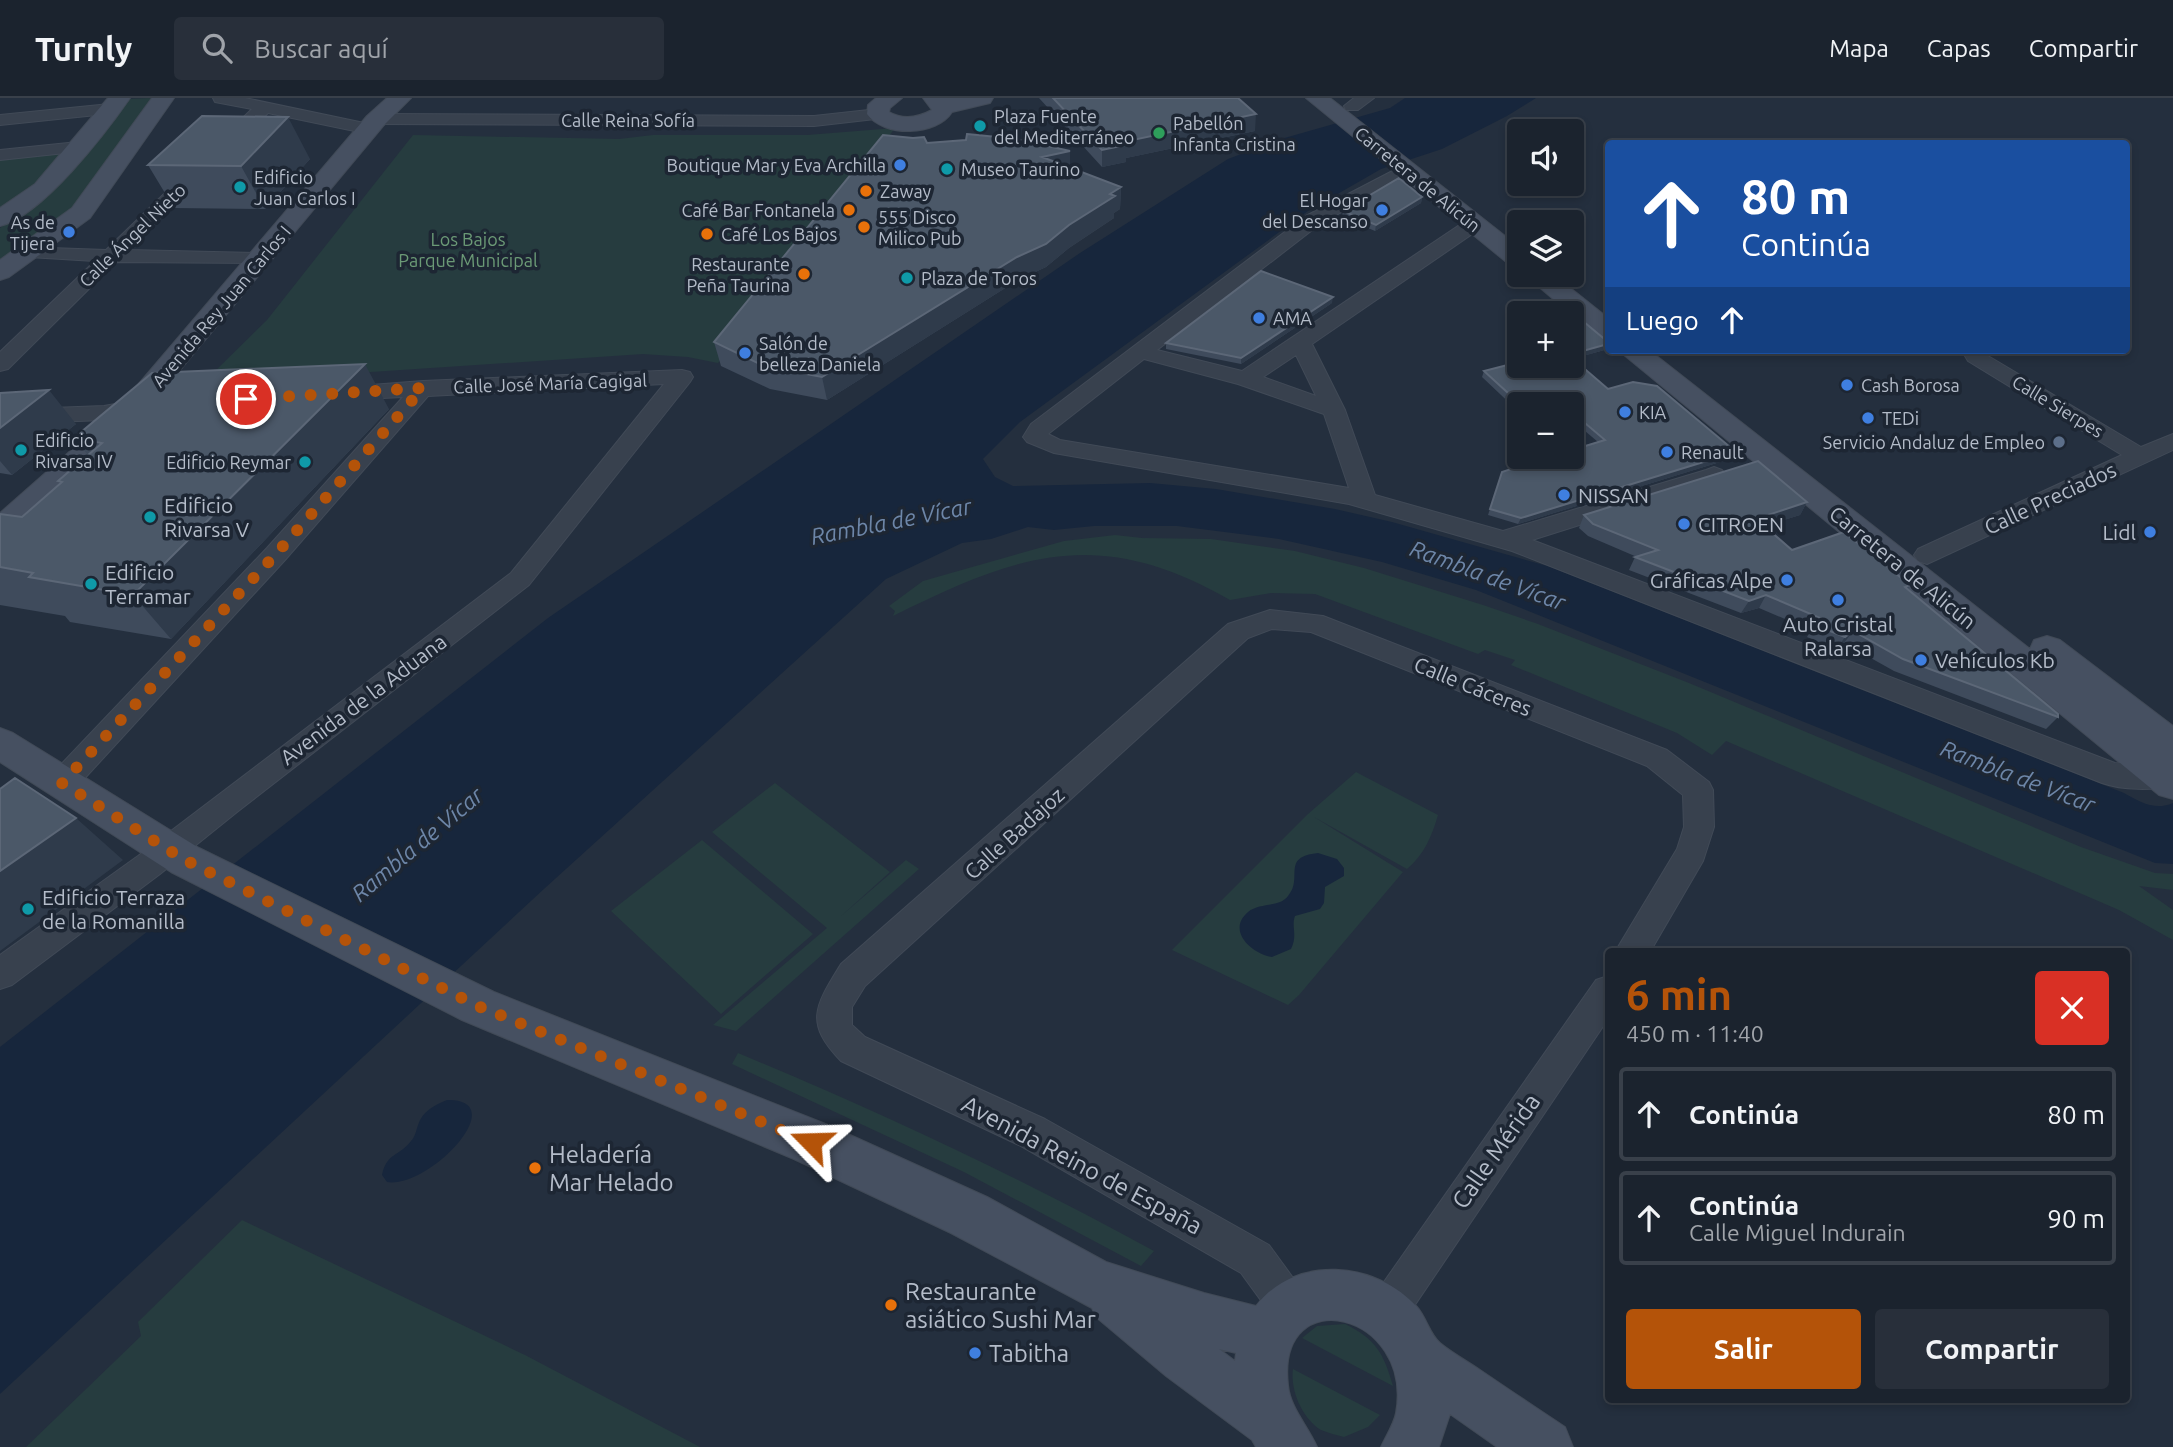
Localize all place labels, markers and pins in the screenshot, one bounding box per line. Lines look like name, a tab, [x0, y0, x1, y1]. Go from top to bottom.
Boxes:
place label: Plaza Fuente del Mediterráneo	[994, 106, 1134, 147]
place label: Pabellón Infanta Cristina	[1173, 113, 1296, 154]
marker: Plaza Fuente del Mediterráneo	[972, 118, 988, 134]
marker: Pabellón Infanta Cristina	[1151, 125, 1167, 141]
place label: Boutique Mar y Eva Archilla	[667, 155, 886, 175]
marker: Boutique Mar y Eva Archilla	[892, 157, 908, 173]
place label: Museo Taurino	[961, 159, 1080, 179]
marker: Museo Taurino	[939, 161, 955, 177]
place label: Edificio Juan Carlos I	[254, 167, 356, 208]
marker: Edificio Juan Carlos I	[232, 179, 248, 195]
place label: Zaway	[880, 181, 932, 201]
marker: Zaway	[858, 183, 874, 199]
place label: El Hogar del Descanso	[1262, 190, 1368, 231]
place label: Café Bar Fontanela	[681, 200, 835, 220]
marker: Café Bar Fontanela	[841, 202, 857, 218]
marker: El Hogar del Descanso	[1374, 202, 1390, 218]
place label: 555 Disco Milico Pub	[878, 207, 962, 248]
place label: As de Tijera	[10, 212, 55, 253]
marker: 555 Disco Milico Pub	[856, 219, 872, 235]
marker: As de Tijera	[61, 224, 77, 240]
place label: Café Los Bajos	[721, 224, 837, 244]
marker: Café Los Bajos	[699, 226, 715, 242]
place label: Restaurante Peña Taurina	[686, 254, 790, 295]
marker: Restaurante Peña Taurina	[796, 266, 812, 282]
place label: Plaza de Toros	[921, 268, 1037, 288]
marker: Plaza de Toros	[899, 270, 915, 286]
place label: AMA	[1273, 308, 1312, 328]
marker: AMA	[1251, 310, 1267, 326]
place label: Salón de belleza Daniela	[759, 333, 881, 374]
marker: Salón de belleza Daniela	[737, 345, 753, 361]
pin	[216, 369, 276, 429]
place label: Cash Borosa	[1861, 375, 1960, 395]
marker: Cash Borosa	[1839, 377, 1855, 393]
place label: KIA	[1639, 402, 1667, 422]
marker: KIA	[1617, 404, 1633, 420]
place label: TEDi	[1882, 408, 1919, 428]
marker: TEDi	[1860, 410, 1876, 426]
place label: Edificio Rivarsa IV	[35, 430, 113, 471]
place label: Servicio Andaluz de Empleo	[1823, 432, 2045, 452]
marker: Servicio Andaluz de Empleo	[2051, 434, 2067, 450]
marker: Edificio Rivarsa IV	[13, 442, 29, 458]
place label: Renault	[1681, 442, 1744, 462]
marker: Renault	[1659, 444, 1675, 460]
place label: Edificio Reymar	[166, 452, 291, 472]
marker: Edificio Reymar	[297, 454, 313, 470]
place label: NISSAN	[1578, 483, 1649, 507]
marker: NISSAN	[1556, 487, 1572, 503]
place label: Edificio Rivarsa V	[164, 493, 250, 541]
marker: Edificio Rivarsa V	[142, 509, 158, 525]
place label: CITROEN	[1698, 512, 1784, 536]
marker: CITROEN	[1676, 516, 1692, 532]
place label: Lidl	[2102, 520, 2136, 544]
marker: Lidl	[2142, 524, 2158, 540]
place label: Edificio Terramar	[105, 560, 191, 608]
place label: Gráficas Alpe	[1650, 568, 1773, 592]
marker: Gráficas Alpe	[1779, 572, 1795, 588]
marker: Edificio Terramar	[83, 576, 99, 592]
marker: Auto Cristal Ralarsa	[1830, 592, 1846, 608]
place label: Auto Cristal Ralarsa	[1783, 612, 1893, 660]
place label: Vehículos Kb	[1935, 648, 2055, 672]
marker: Vehículos Kb	[1913, 652, 1929, 668]
place label: Edificio Terraza de la Romanilla	[42, 885, 185, 933]
marker: Edificio Terraza de la Romanilla	[20, 901, 36, 917]
place label: Heladería Mar Helado	[549, 1141, 674, 1196]
marker: Heladería Mar Helado	[527, 1160, 543, 1176]
place label: Restaurante asiático Sushi Mar	[905, 1278, 1096, 1333]
marker: Restaurante asiático Sushi Mar	[883, 1297, 899, 1313]
place label: Tabitha	[989, 1340, 1069, 1367]
marker: Tabitha	[967, 1345, 983, 1361]

